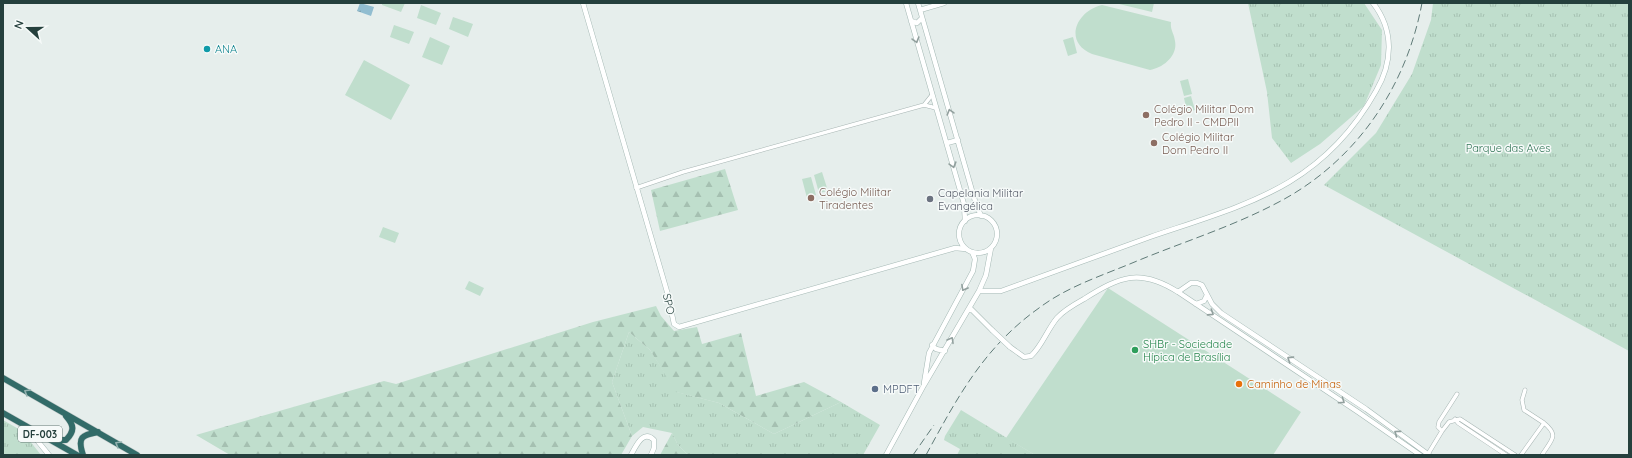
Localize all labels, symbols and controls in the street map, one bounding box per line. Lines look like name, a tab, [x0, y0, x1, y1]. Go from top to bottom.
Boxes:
north arrow	[8, 8, 48, 48]
text: N	[11, 18, 27, 31]
one-way arrow	[911, 37, 920, 44]
place label: ANA	[215, 42, 237, 56]
marker: ANA	[202, 44, 212, 54]
place label: Colégio Militar Dom Pedro II - CMDPII	[1154, 102, 1254, 129]
one-way arrow	[946, 108, 955, 115]
marker: Colégio Militar Dom Pedro II - CMDPII	[1141, 110, 1151, 120]
place label: Colégio Militar Dom Pedro II	[1162, 130, 1235, 157]
marker: Colégio Militar Dom Pedro II	[1149, 138, 1159, 148]
park label: Parque das Aves	[1466, 141, 1550, 155]
one-way arrow	[948, 162, 957, 169]
place label: Colégio Militar Tiradentes	[819, 185, 892, 212]
place label: Capelania Militar Evangélica	[938, 186, 1024, 213]
marker: Colégio Militar Tiradentes	[806, 193, 816, 203]
marker: Capelania Militar Evangélica	[925, 194, 935, 204]
one-way arrow	[962, 283, 969, 291]
street label: SPO	[660, 292, 678, 316]
one-way arrow	[1206, 308, 1213, 315]
one-way arrow	[947, 337, 954, 344]
place label: SHBr - Sociedade Hípica de Brasília	[1143, 337, 1232, 364]
marker: SHBr - Sociedade Hípica de Brasília	[1130, 345, 1140, 355]
one-way arrow	[1288, 356, 1295, 363]
place label: Caminho de Minas	[1247, 377, 1341, 391]
marker: Caminho de Minas	[1234, 379, 1244, 389]
place label: MPDFT	[883, 382, 920, 396]
marker: MPDFT	[870, 384, 880, 394]
one-way arrow	[24, 390, 31, 397]
one-way arrow	[1338, 396, 1345, 404]
road number: DF-003	[18, 426, 62, 442]
one-way arrow	[1395, 430, 1402, 437]
one-way arrow	[115, 441, 122, 448]

